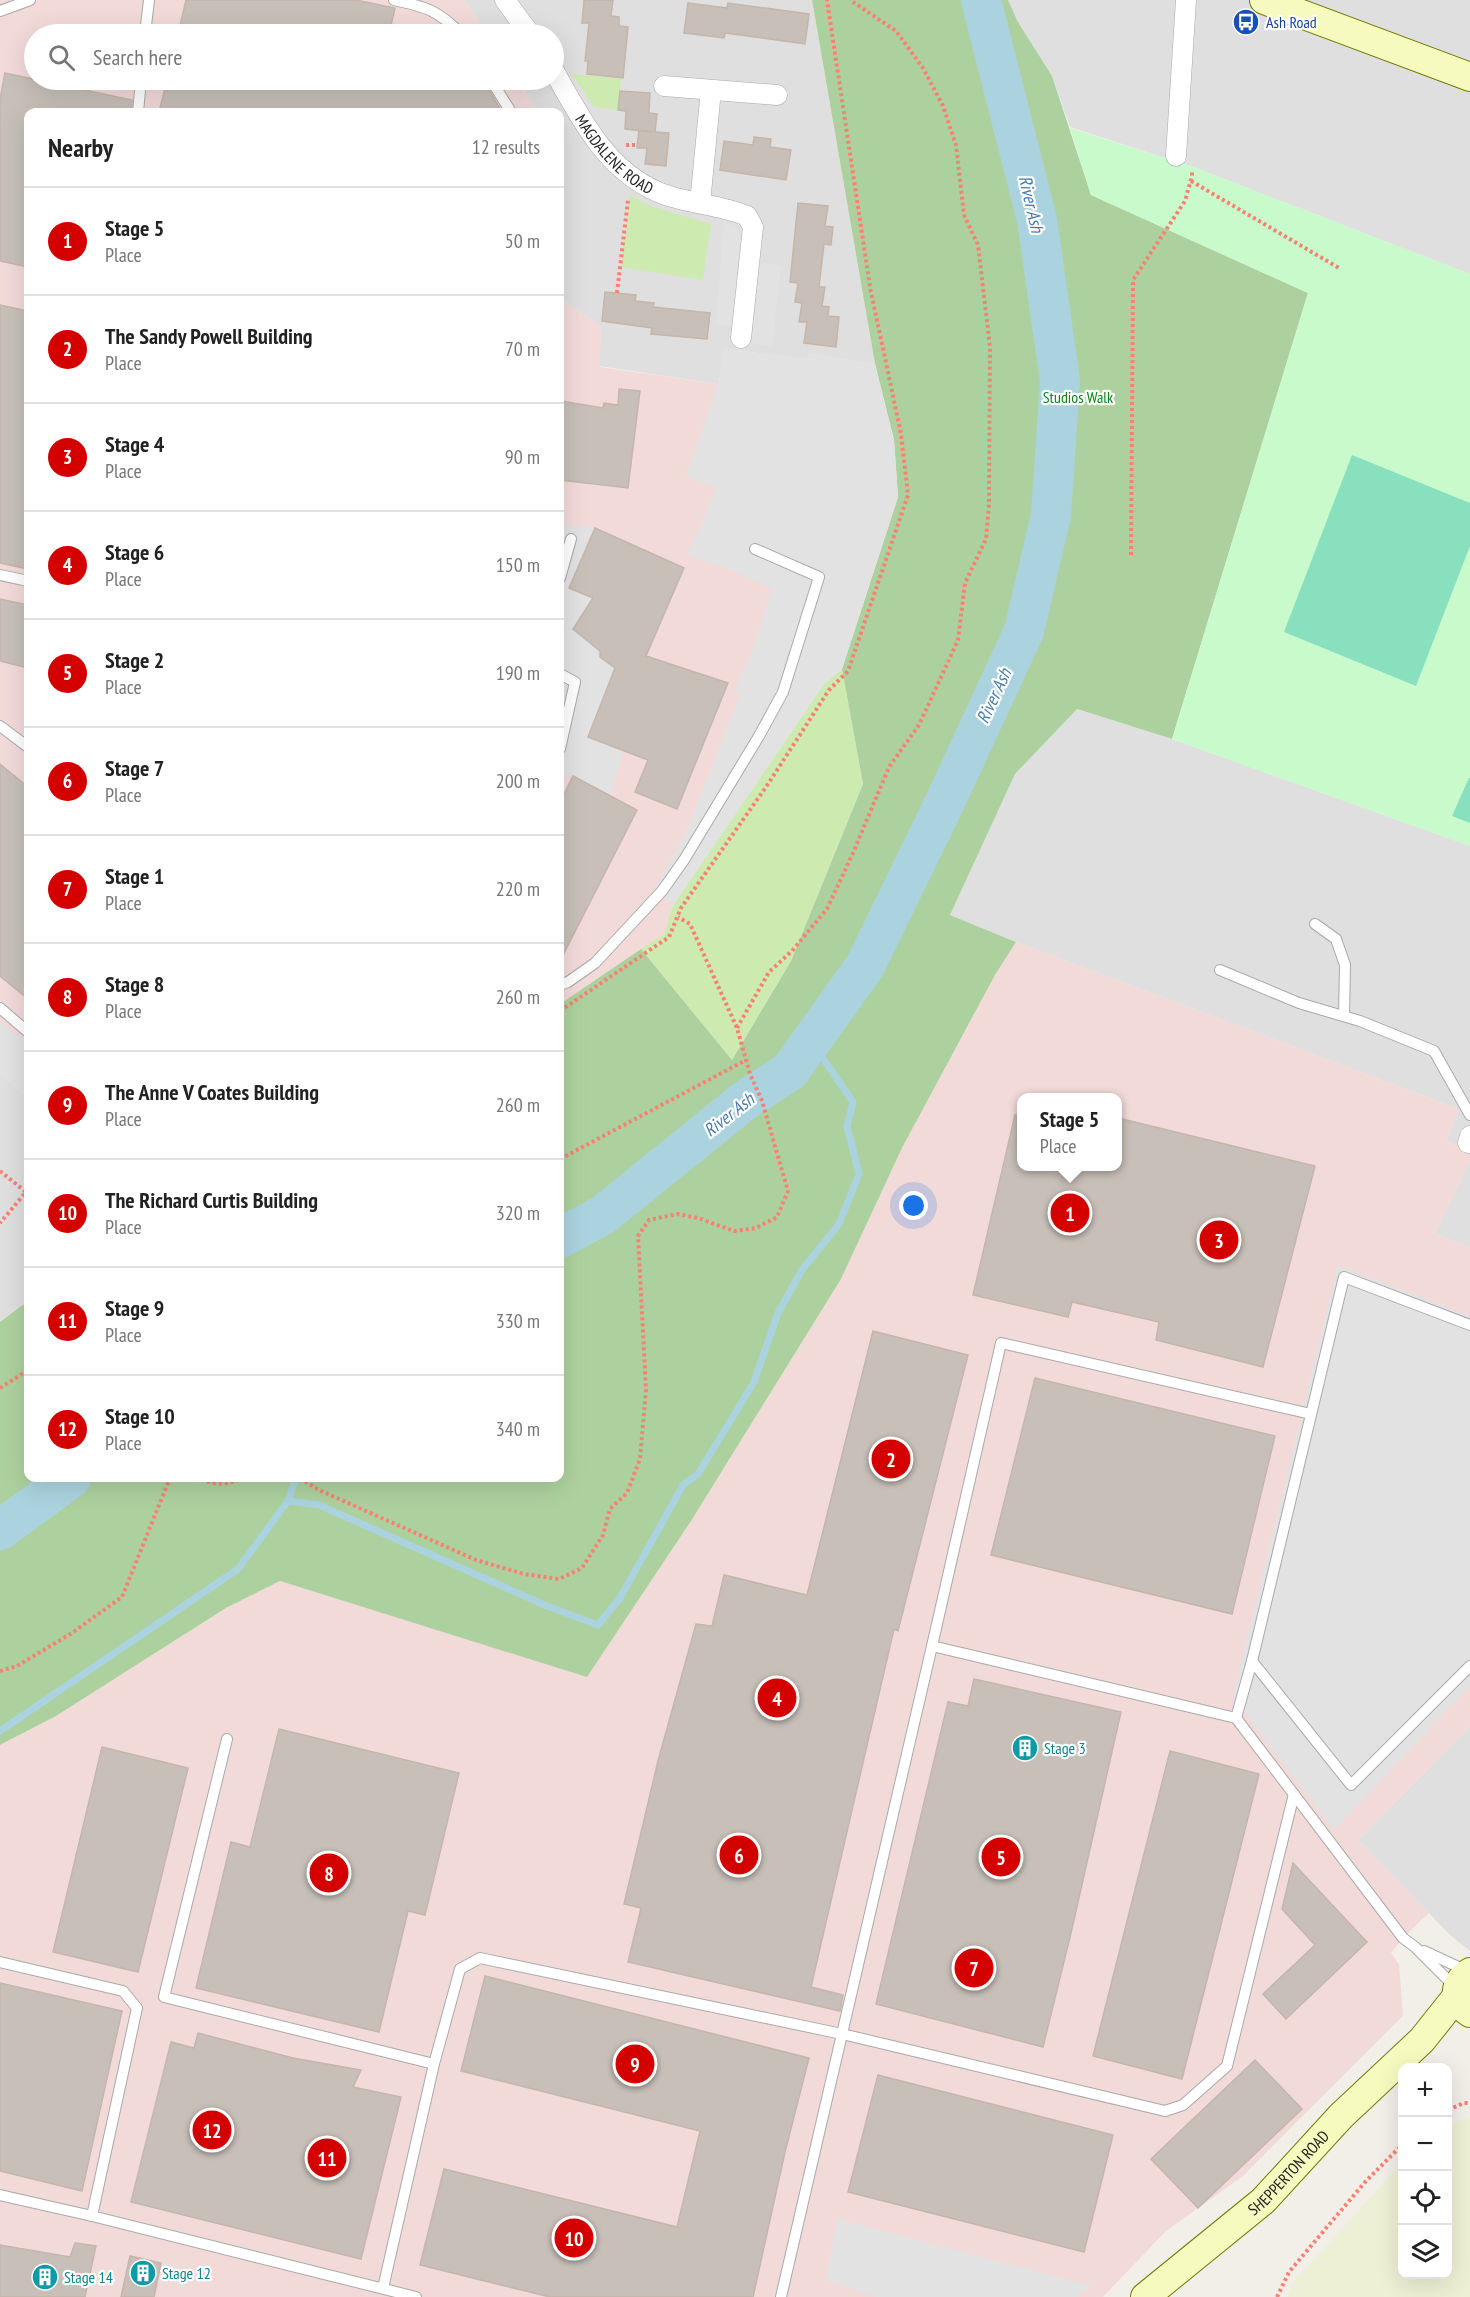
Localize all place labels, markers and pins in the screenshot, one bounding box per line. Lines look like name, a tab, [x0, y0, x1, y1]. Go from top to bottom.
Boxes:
bus stop icon: Ash Road	[1231, 7, 1261, 37]
place label: Ash Road	[1266, 12, 1317, 32]
pin: 1	[1050, 1190, 1090, 1236]
pin: 3	[1200, 1218, 1238, 1262]
pin: 2	[872, 1436, 910, 1482]
pin: 4	[758, 1676, 796, 1720]
building icon: Stage 3	[1010, 1733, 1040, 1763]
place label: Stage 3	[1044, 1738, 1086, 1758]
pin: 6	[720, 1832, 758, 1878]
pin: 5	[982, 1834, 1020, 1880]
pin: 8	[310, 1850, 348, 1896]
pin: 7	[954, 1946, 994, 1990]
pin: 9	[616, 2042, 654, 2086]
pin: 12	[192, 2108, 232, 2152]
pin: 11	[308, 2136, 346, 2180]
pin: 10	[554, 2216, 594, 2260]
building icon: Stage 12	[128, 2258, 158, 2288]
building icon: Stage 14	[30, 2262, 60, 2292]
place label: Stage 12	[162, 2263, 211, 2283]
place label: Stage 14	[64, 2267, 113, 2287]

